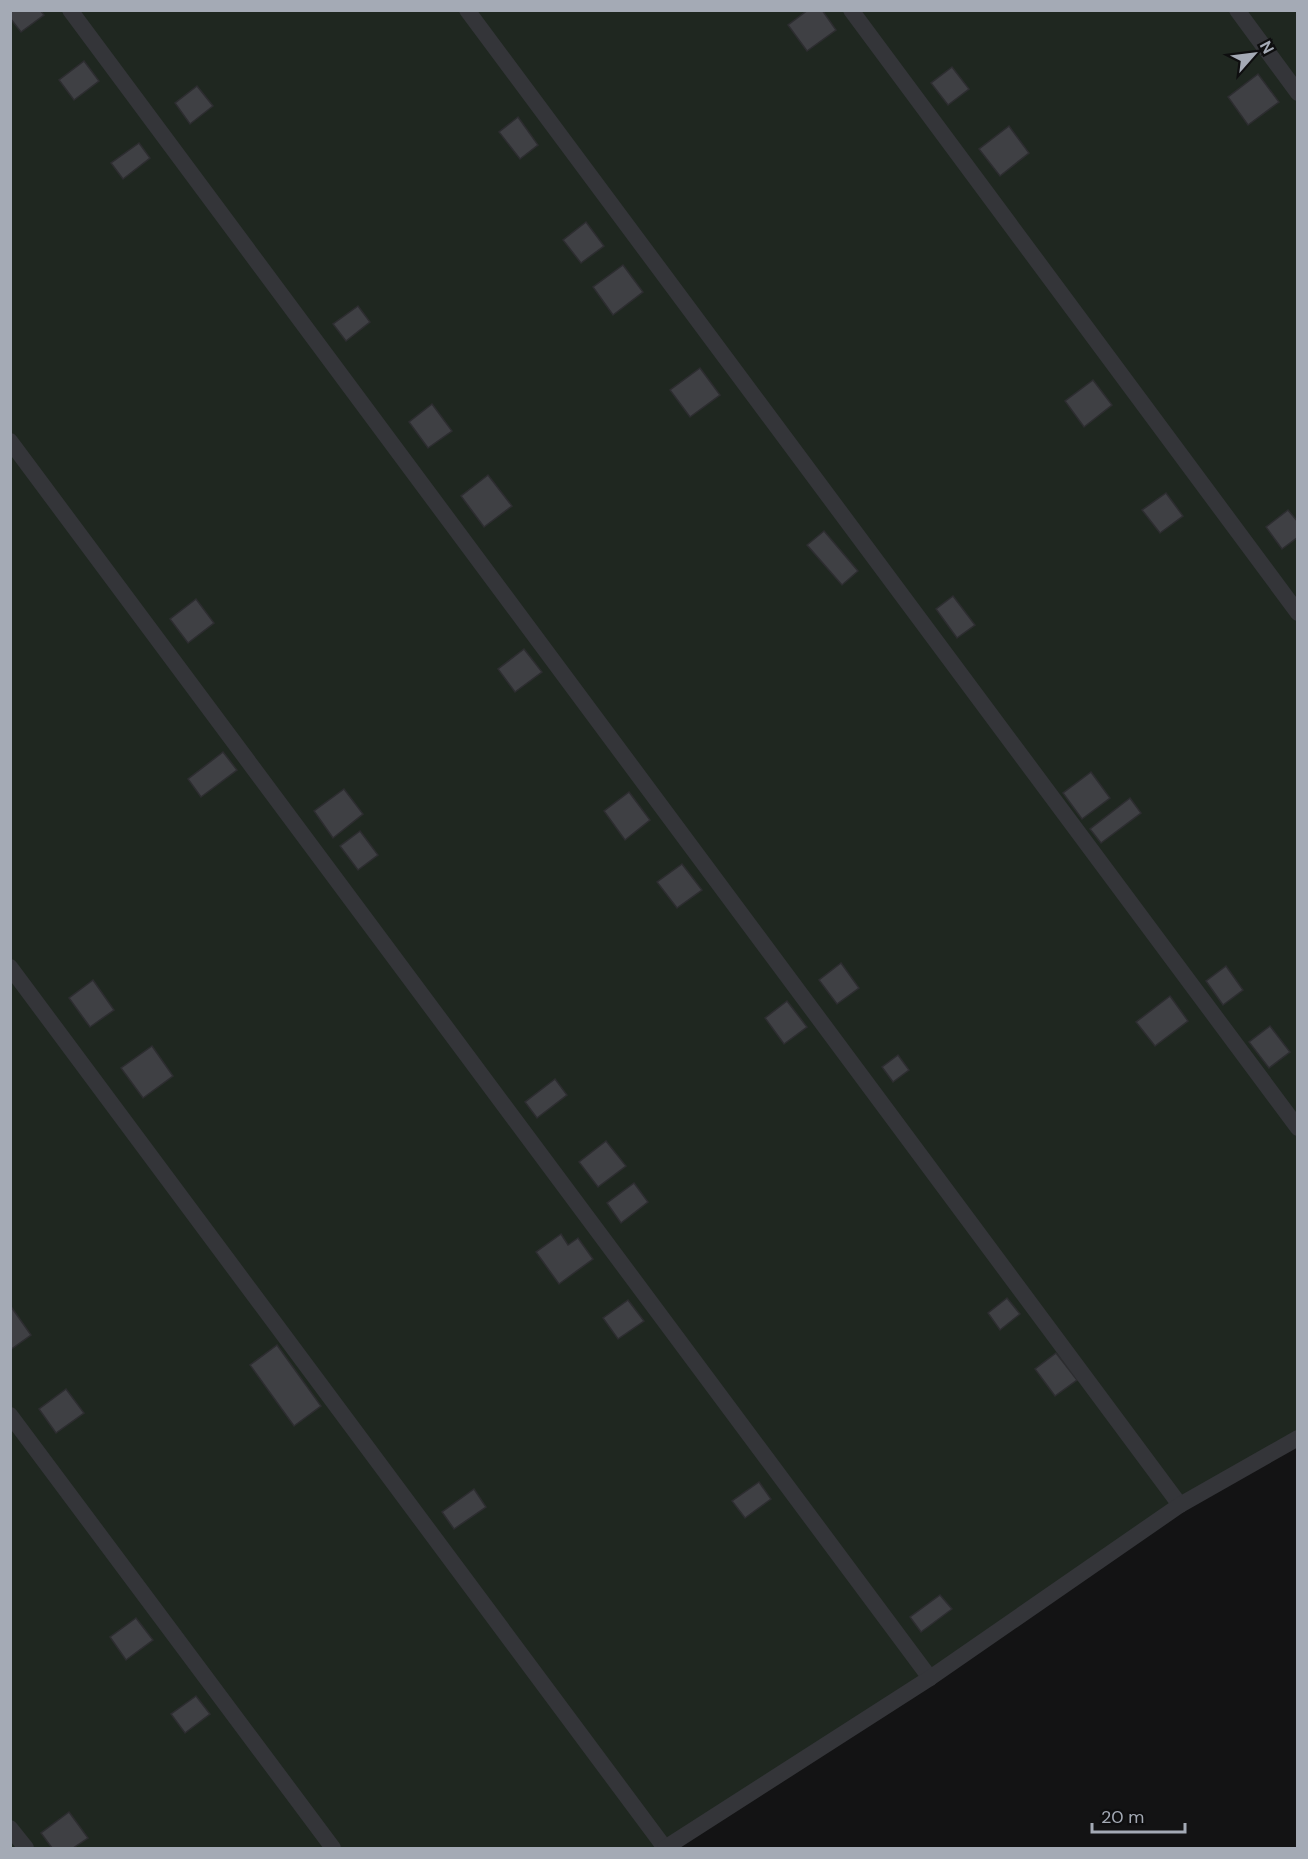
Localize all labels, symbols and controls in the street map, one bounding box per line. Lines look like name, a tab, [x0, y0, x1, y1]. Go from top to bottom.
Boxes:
north arrow	[1224, 24, 1284, 84]
text: N	[1255, 37, 1279, 57]
scale bar	[1092, 1796, 1185, 1834]
text: 20 m	[1101, 1805, 1144, 1829]

